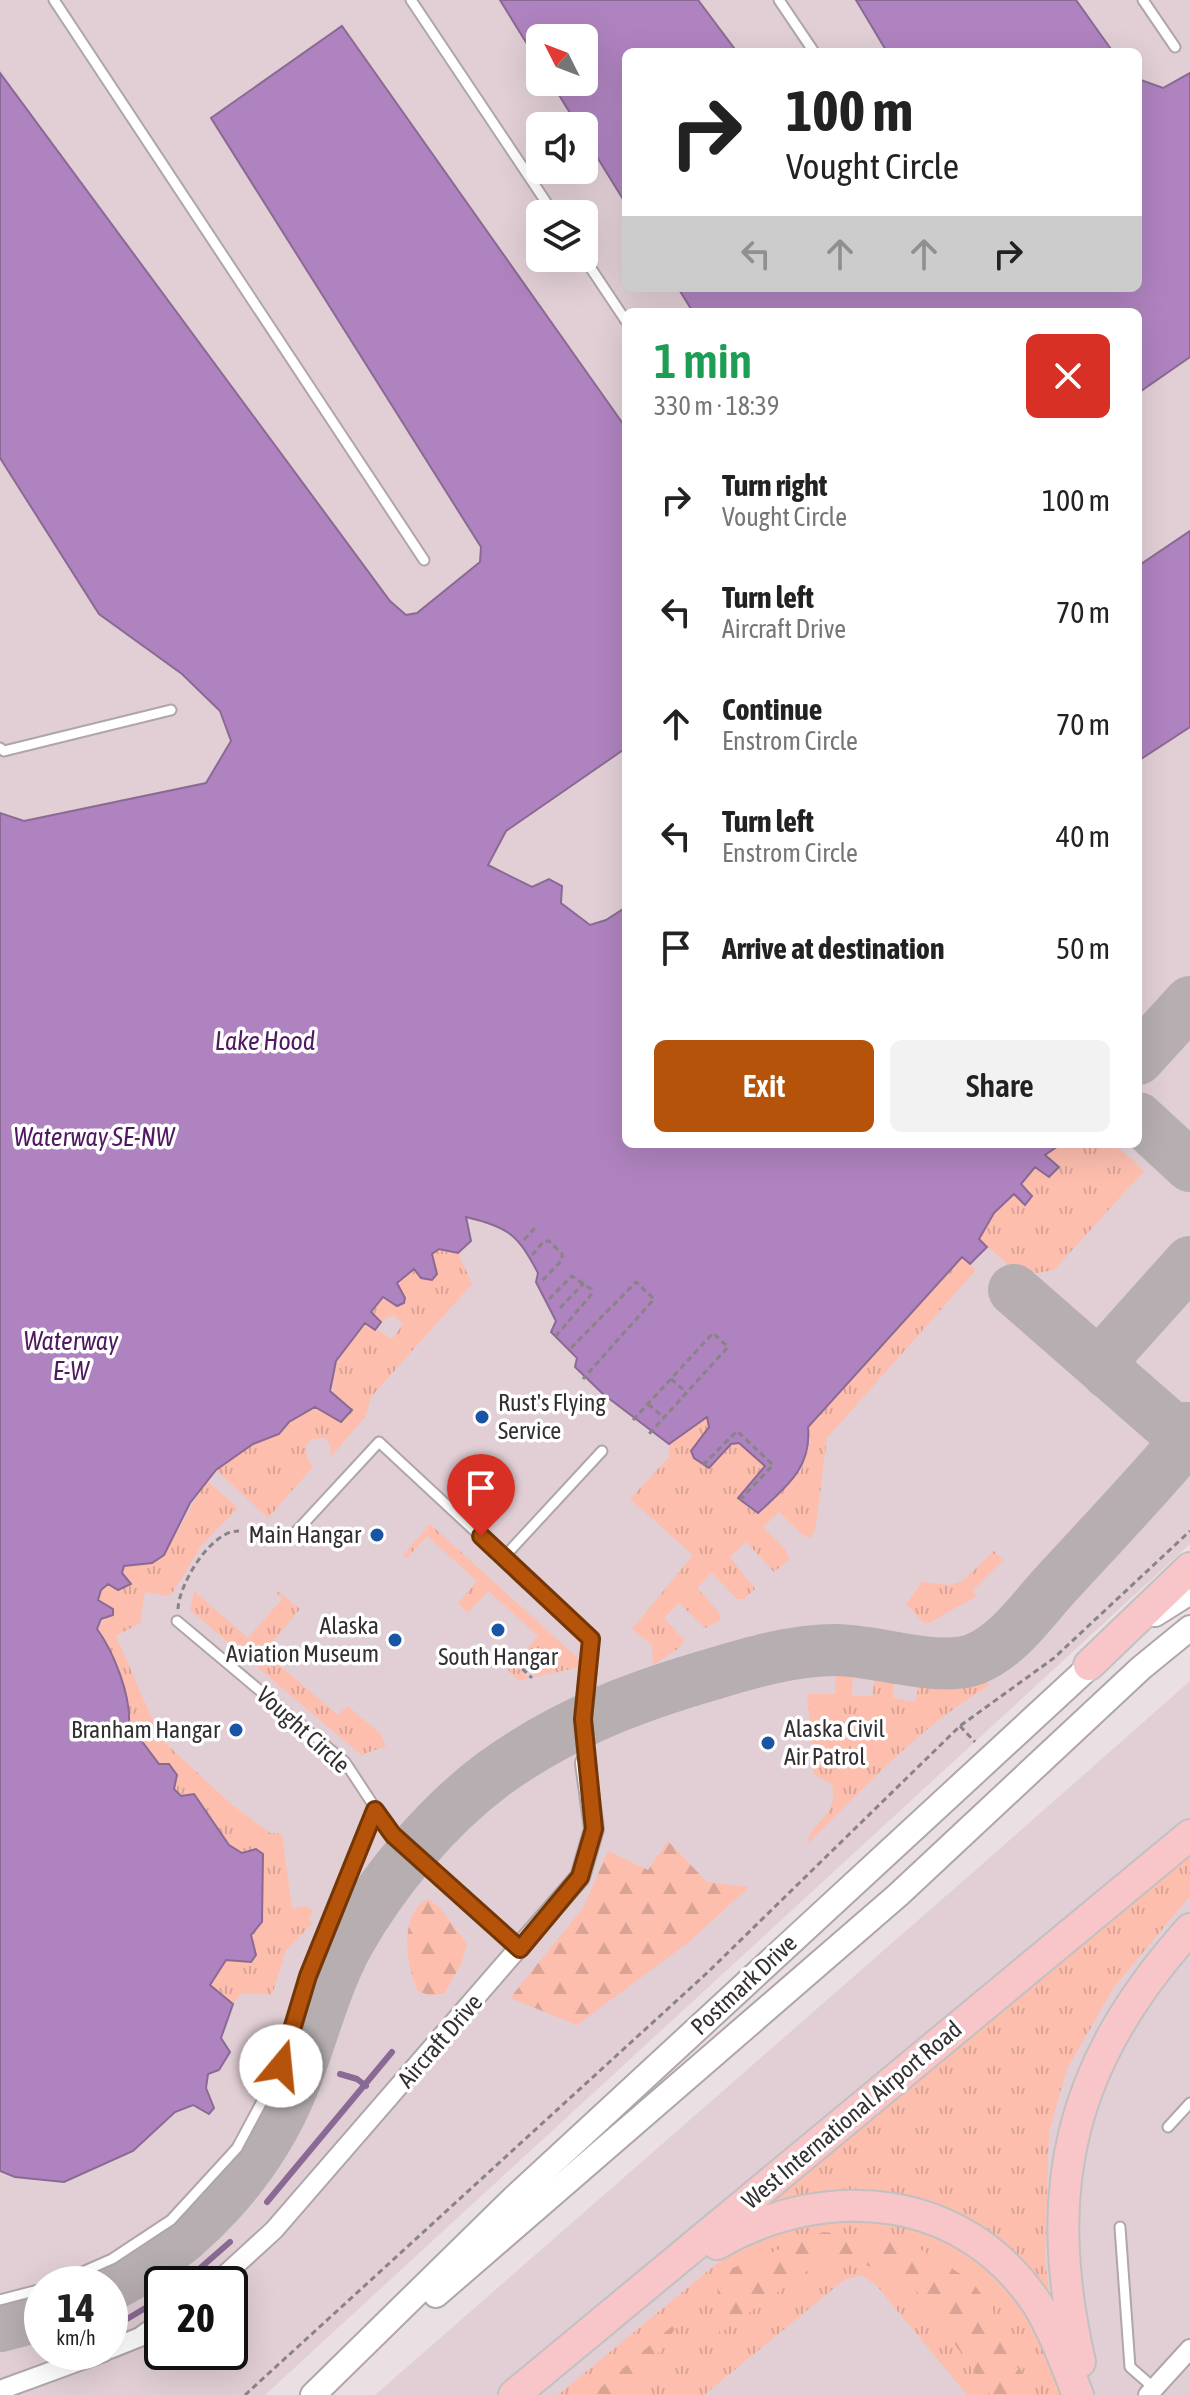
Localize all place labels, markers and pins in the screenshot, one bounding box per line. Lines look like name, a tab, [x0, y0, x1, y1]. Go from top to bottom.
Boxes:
place label: Rust's Flying Service	[498, 1389, 607, 1444]
marker: Rust's Flying Service	[473, 1408, 491, 1426]
pin	[447, 1454, 515, 1536]
place label: Main Hangar	[248, 1521, 362, 1548]
marker: Main Hangar	[368, 1526, 386, 1544]
place label: Alaska Aviation Museum	[226, 1612, 379, 1667]
marker: South Hangar	[489, 1621, 507, 1639]
marker: Alaska Aviation Museum	[386, 1631, 404, 1649]
place label: South Hangar	[438, 1643, 559, 1670]
place label: Alaska Civil Air Patrol	[784, 1715, 885, 1770]
place label: Branham Hangar	[71, 1716, 221, 1743]
marker: Branham Hangar	[227, 1721, 245, 1739]
marker: Alaska Civil Air Patrol	[759, 1734, 777, 1752]

